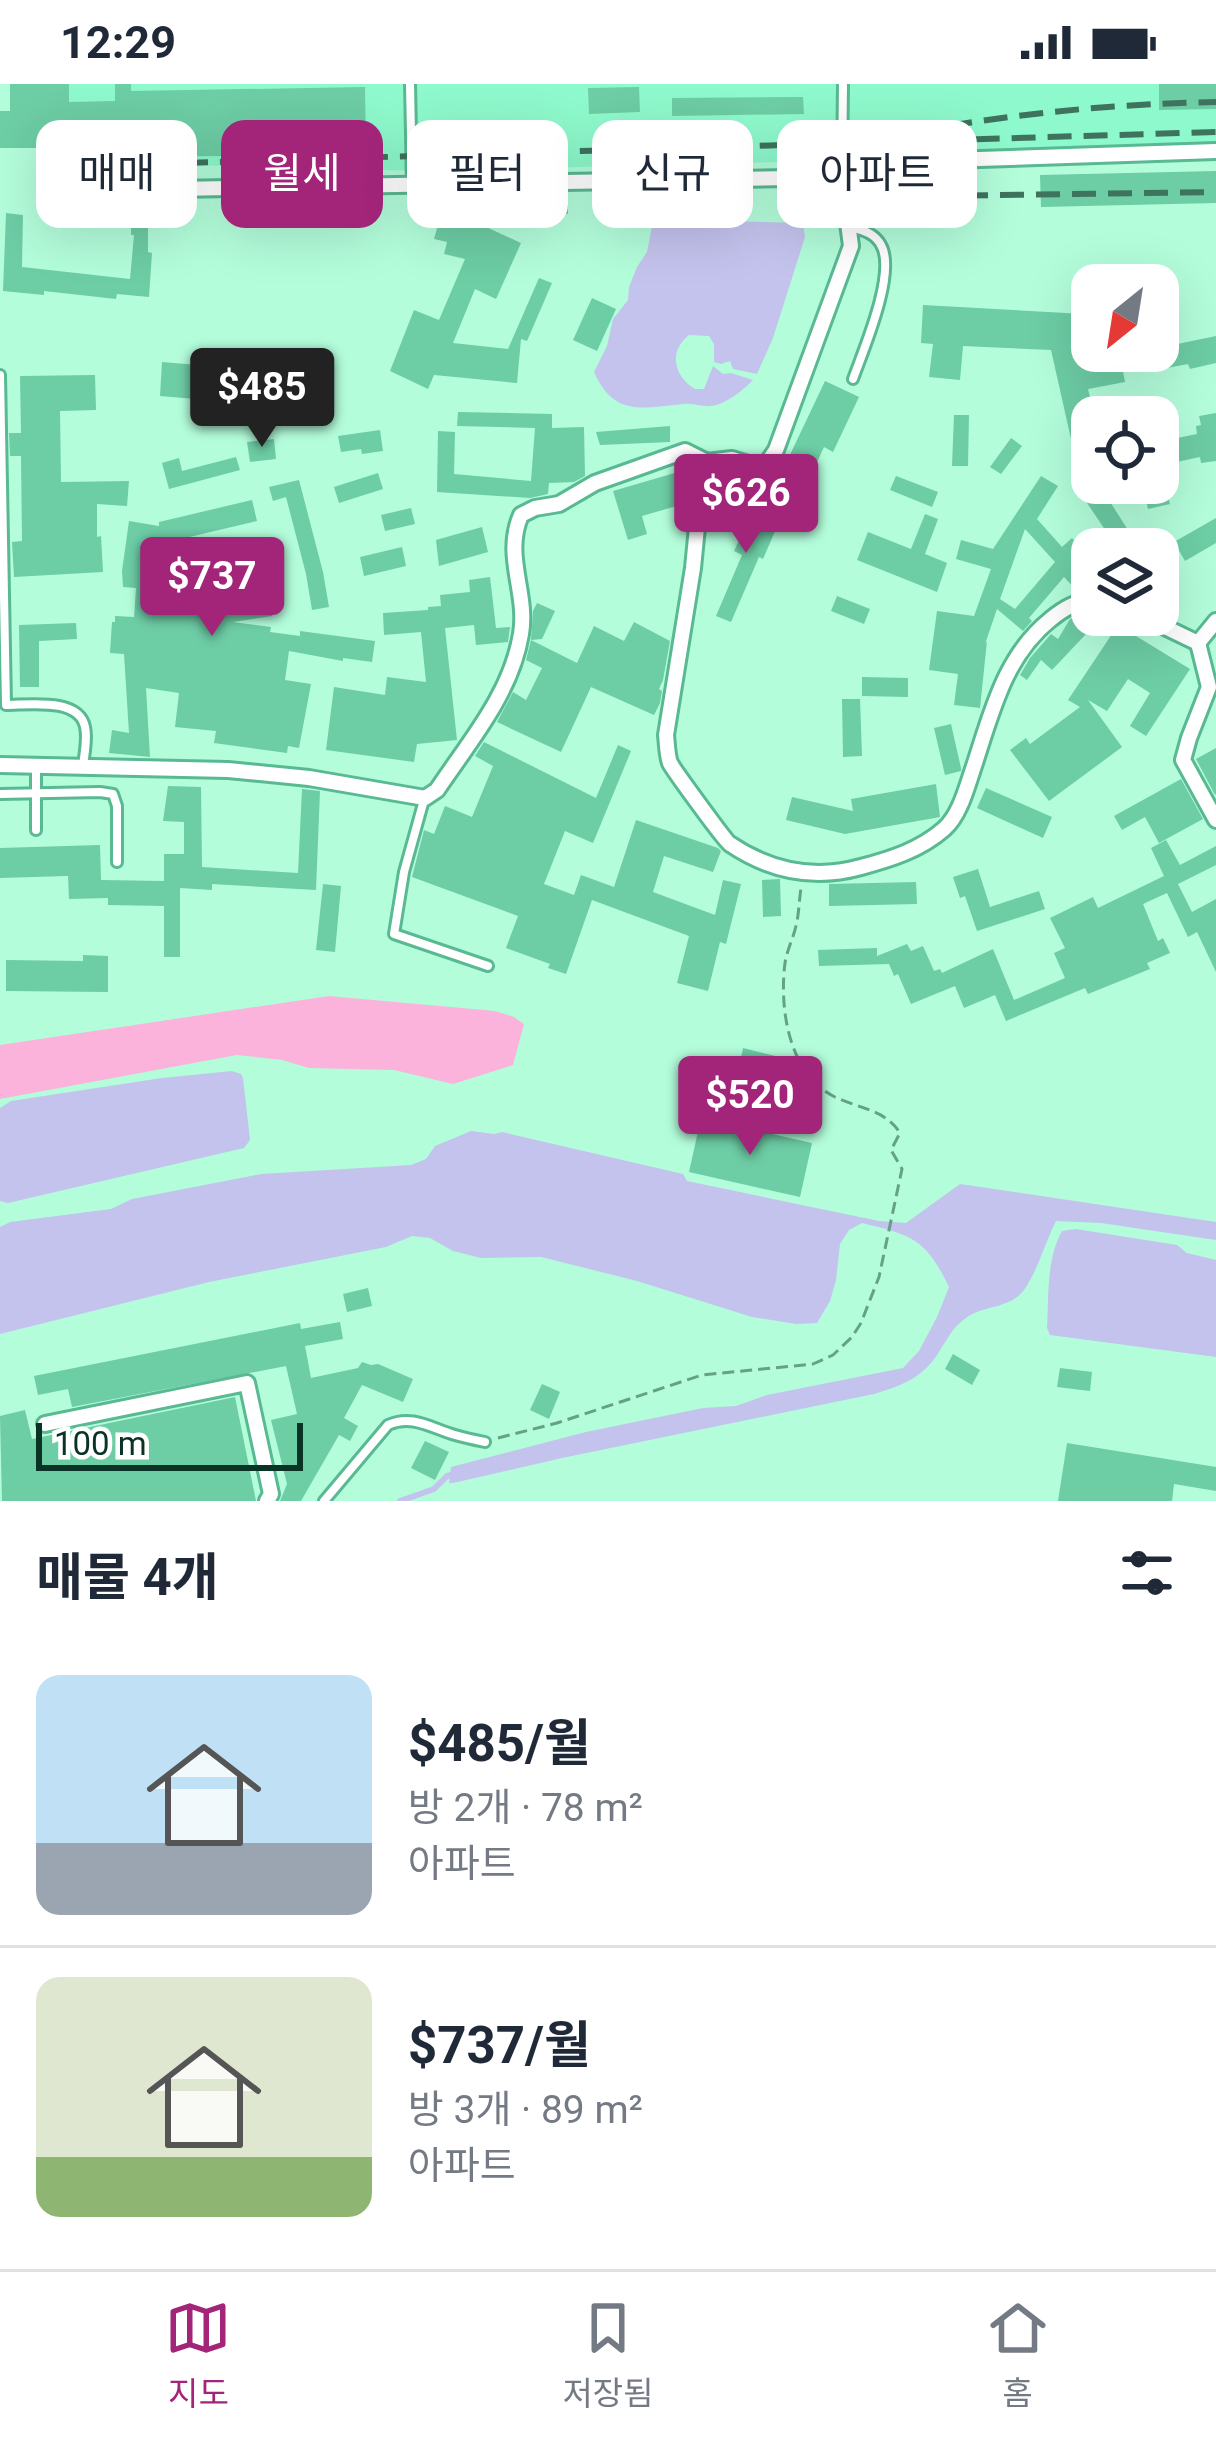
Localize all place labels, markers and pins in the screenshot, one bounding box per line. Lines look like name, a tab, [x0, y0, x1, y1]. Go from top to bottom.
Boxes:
pin: $485	[191, 348, 333, 450]
pin: $626	[675, 454, 817, 556]
pin: $737	[141, 537, 283, 639]
pin: $520	[679, 1056, 821, 1158]

